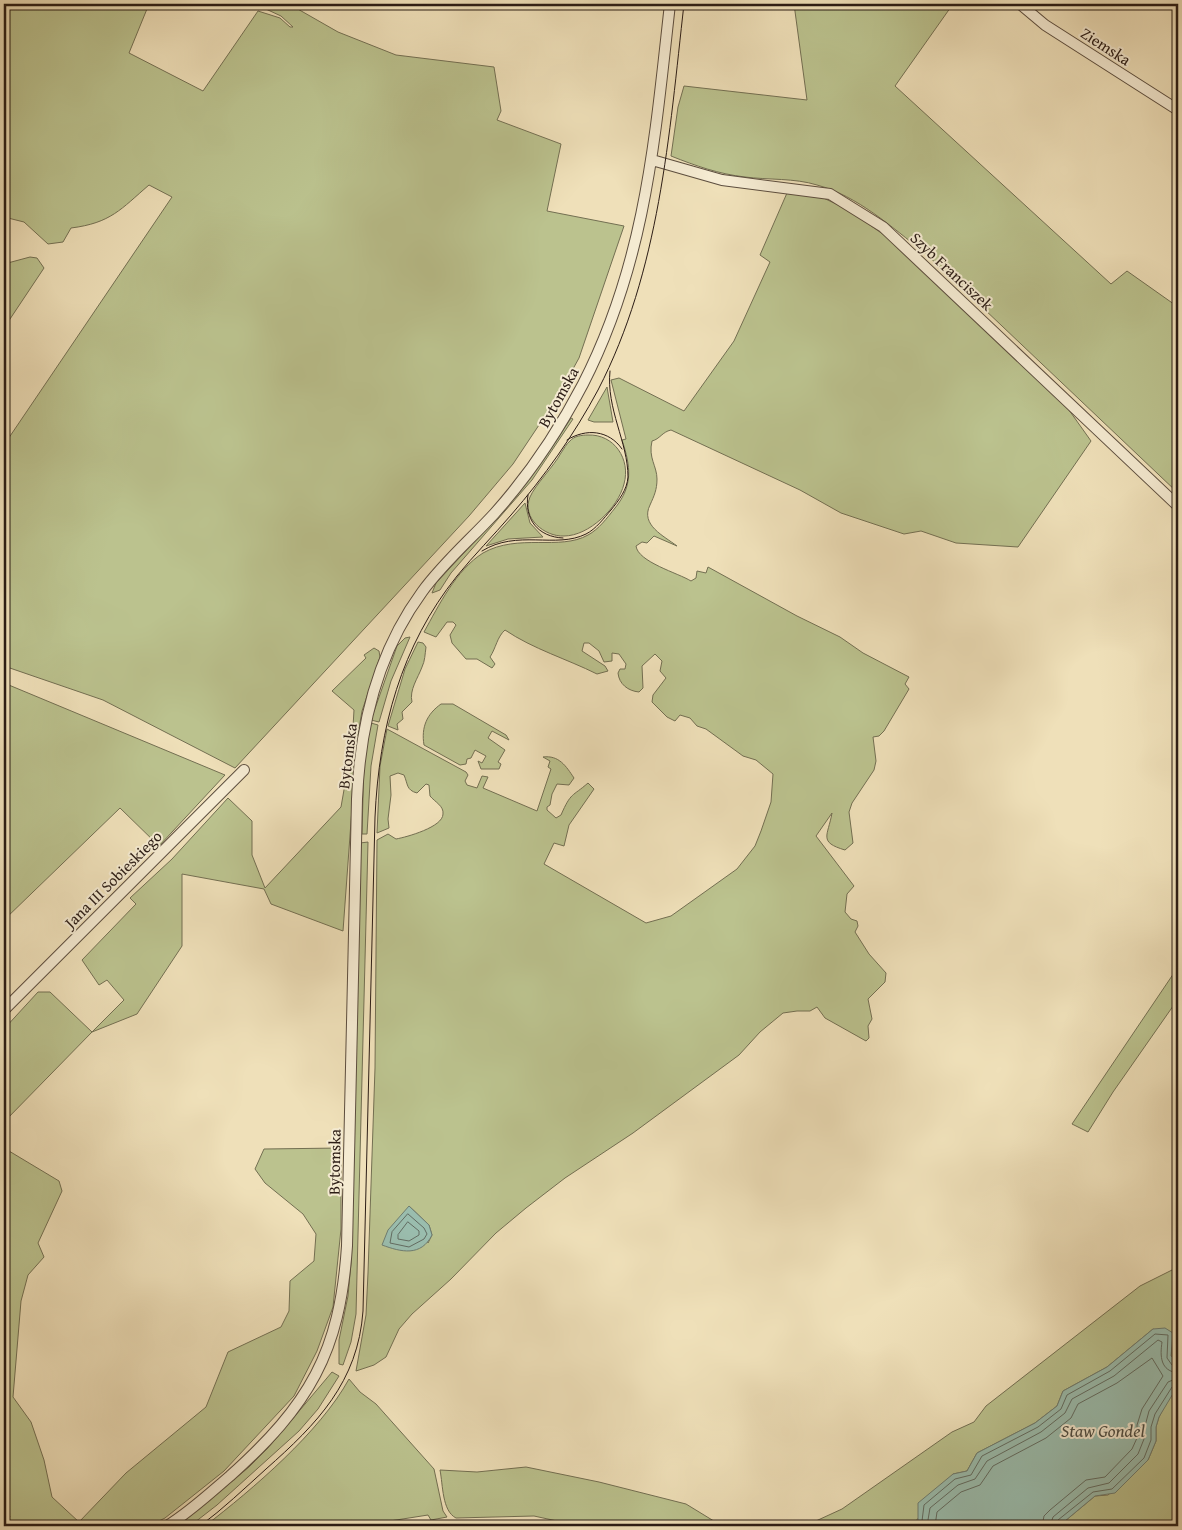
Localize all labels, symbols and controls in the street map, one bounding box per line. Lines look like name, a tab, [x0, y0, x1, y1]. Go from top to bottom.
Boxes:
street label: Ziemska	[1076, 21, 1136, 71]
street label: Szyb Franciszek	[905, 226, 1000, 316]
street label: Bytomska	[532, 362, 585, 432]
street label: Bytomska	[331, 721, 363, 790]
street label: Jana III Sobieskiego	[57, 825, 167, 935]
street label: Bytomska	[321, 1128, 347, 1195]
water label: Staw Gondel	[1061, 1417, 1145, 1444]

